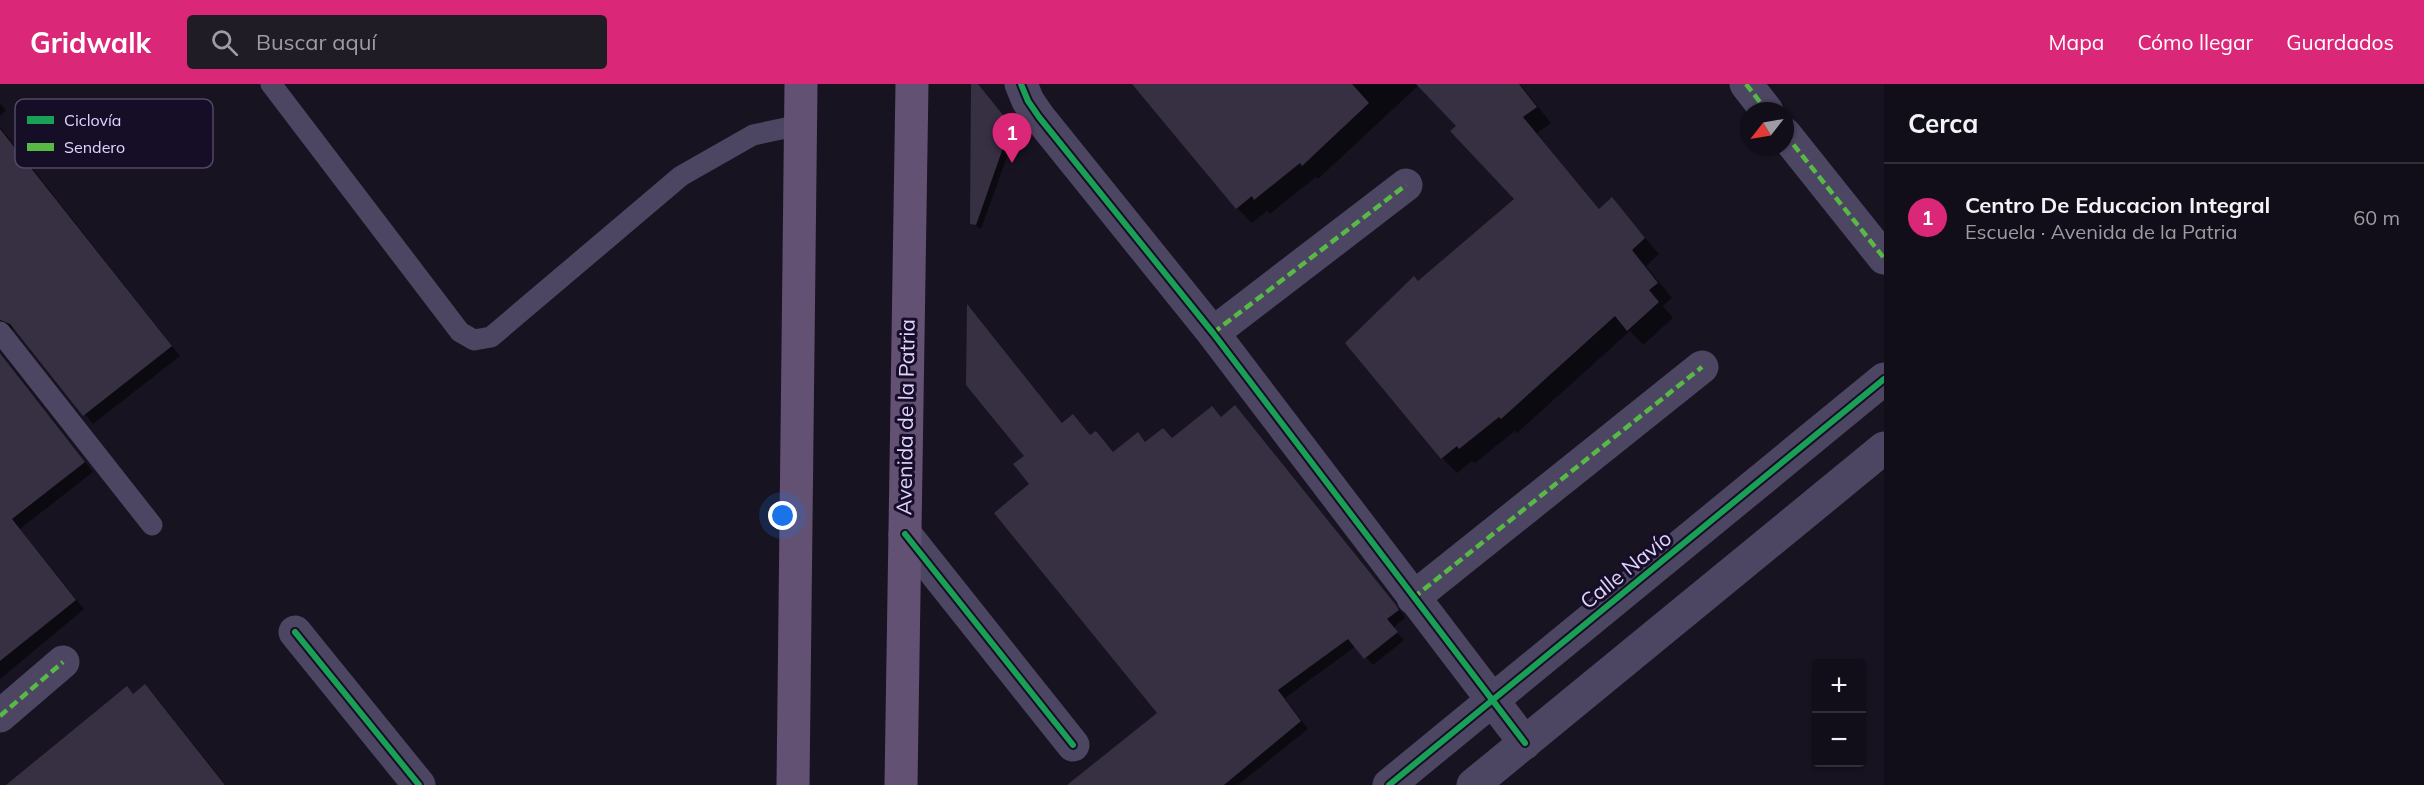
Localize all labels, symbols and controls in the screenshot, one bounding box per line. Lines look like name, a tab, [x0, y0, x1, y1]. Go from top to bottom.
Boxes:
search box	[187, 15, 607, 69]
text: Gridwalk	[30, 25, 151, 60]
icon: search	[208, 26, 241, 59]
text: Buscar aquí	[256, 28, 377, 56]
text: Mapa	[2049, 29, 2104, 55]
text: Cómo llegar	[2137, 29, 2253, 55]
text: Guardados	[2286, 29, 2394, 55]
legend	[15, 99, 213, 168]
north arrow	[1740, 102, 1794, 156]
text: Cerca	[1908, 107, 1978, 140]
text: Ciclovía	[64, 110, 121, 130]
pin: 1	[992, 113, 1032, 163]
text: Sendero	[64, 137, 125, 157]
text: Centro De Educacion Integral	[1965, 191, 2270, 219]
text: 1	[1922, 205, 1934, 230]
text: 60 m	[2353, 205, 2400, 230]
text: Escuela · Avenida de la Patria	[1965, 219, 2238, 244]
street label: Avenida de la Patria	[890, 319, 920, 515]
your location	[768, 501, 797, 530]
street label: Calle Navío	[1575, 525, 1676, 614]
map controls	[1812, 659, 1866, 767]
button: +	[1812, 659, 1866, 713]
button: −	[1812, 713, 1866, 767]

